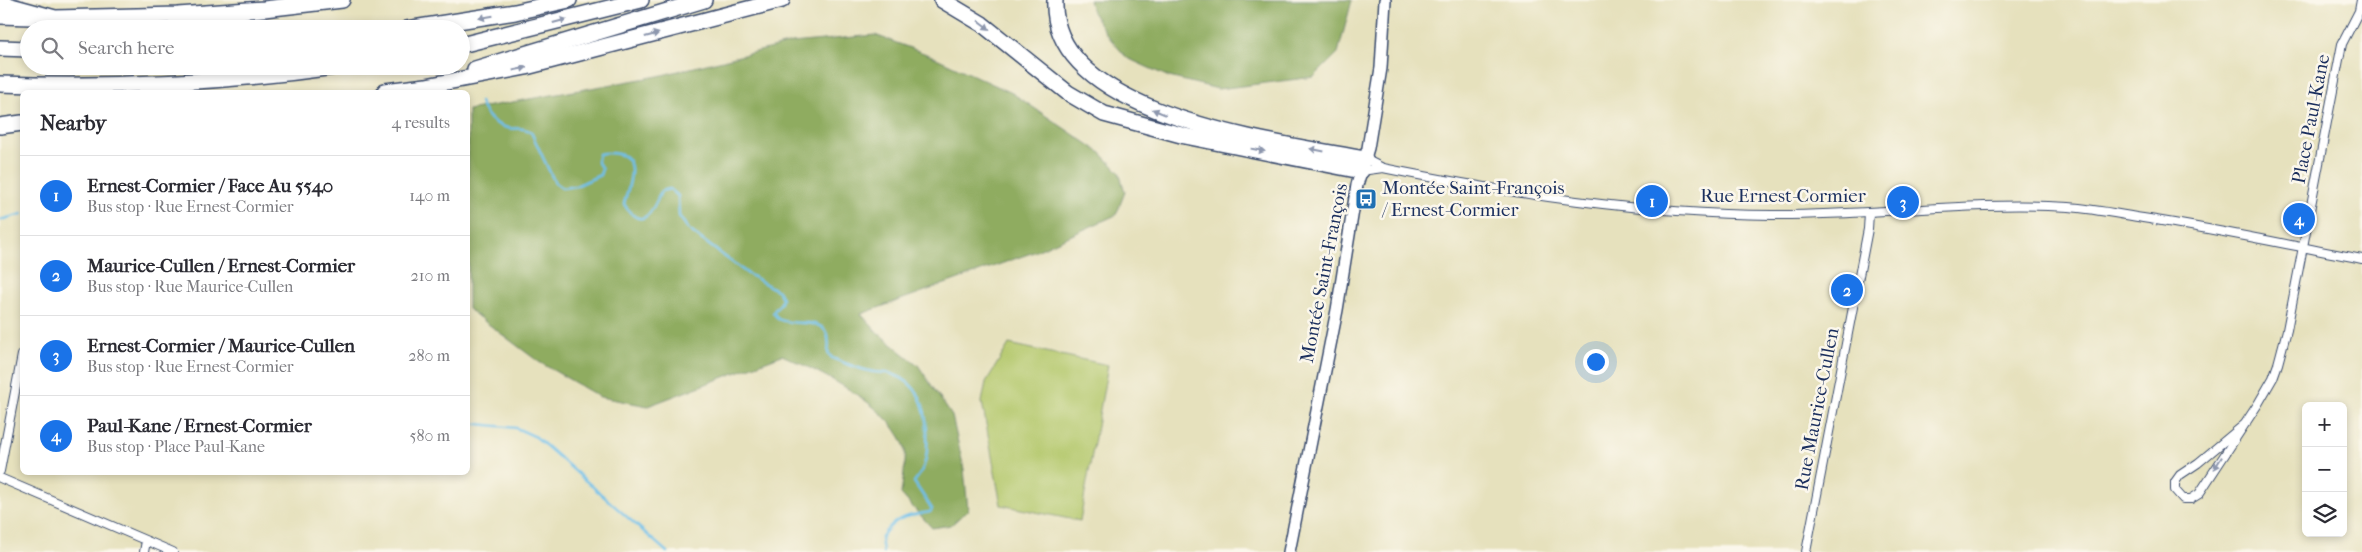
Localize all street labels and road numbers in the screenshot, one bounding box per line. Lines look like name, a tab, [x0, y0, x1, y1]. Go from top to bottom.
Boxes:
street label: Place Paul-Kane	[2288, 52, 2334, 186]
street label: Montée Saint-François	[1296, 181, 1352, 365]
street label: Rue Ernest-Cormier	[1700, 185, 1867, 207]
street label: Rue Maurice-Cullen	[1790, 326, 1844, 492]

